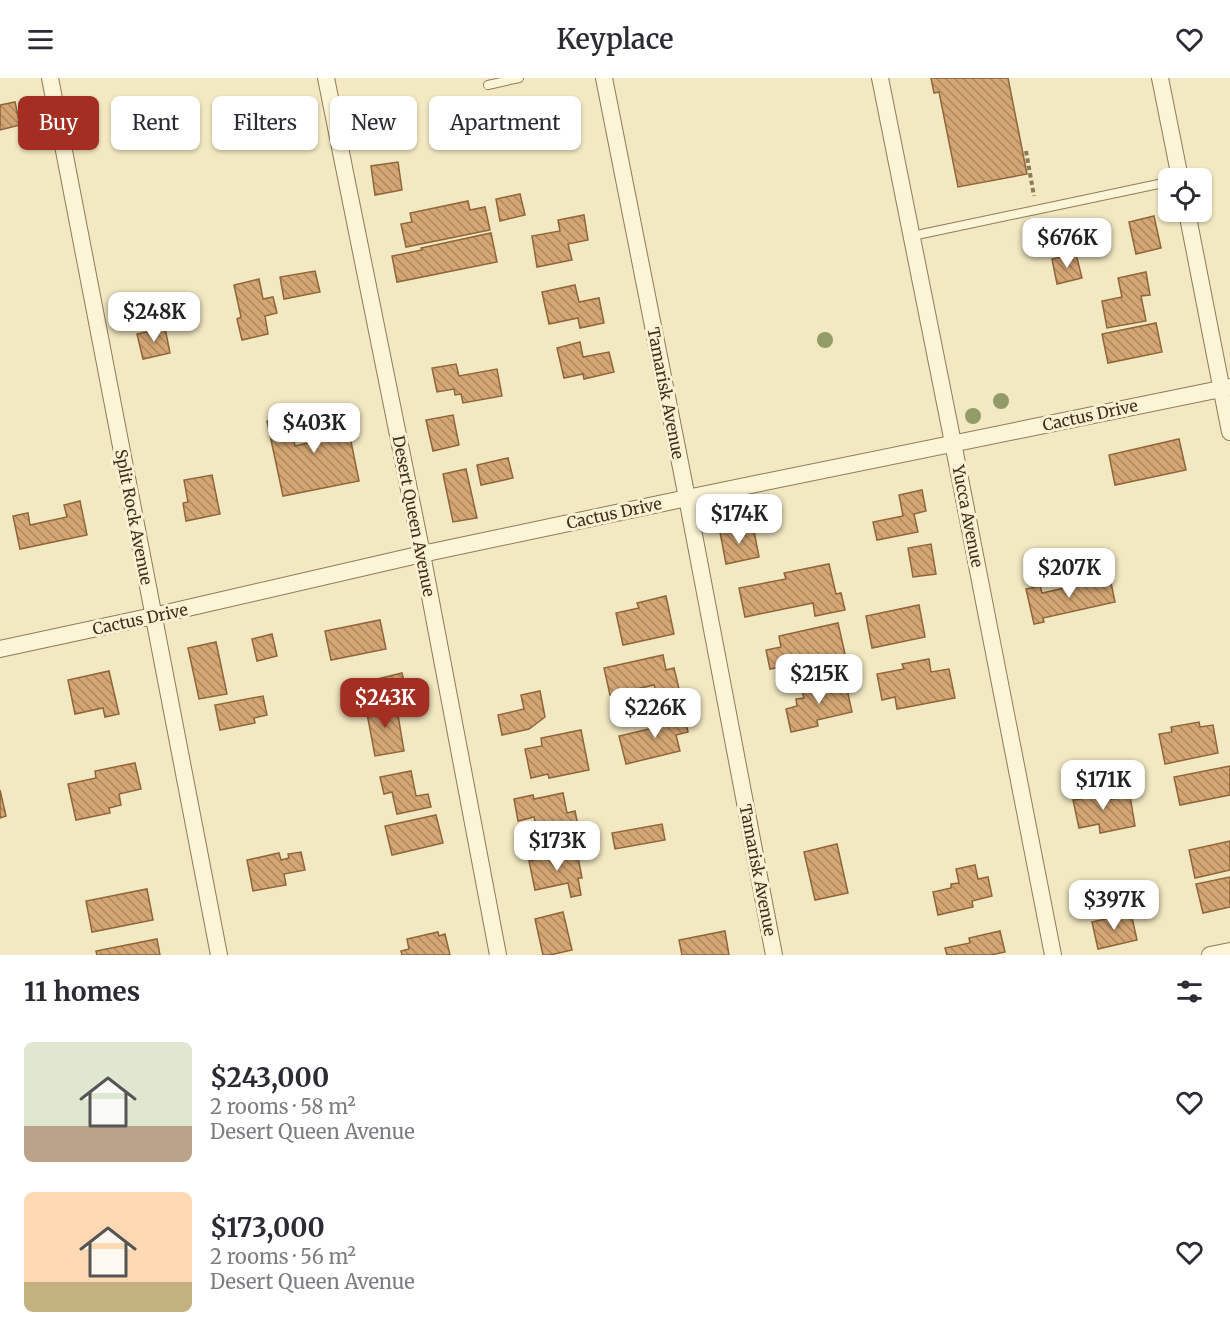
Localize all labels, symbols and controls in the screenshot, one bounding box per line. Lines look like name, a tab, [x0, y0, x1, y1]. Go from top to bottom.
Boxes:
text: Keyplace	[556, 22, 674, 56]
icon: menu	[24, 23, 57, 56]
icon: heart	[1173, 23, 1206, 56]
chip: Buy	[18, 96, 99, 150]
chip: Rent	[111, 96, 200, 150]
chip: Filters	[212, 96, 318, 150]
chip: New	[330, 96, 417, 150]
chip: Apartment	[429, 96, 581, 150]
map controls	[1158, 168, 1212, 222]
button: locate	[1158, 168, 1212, 222]
pin: $676K	[1025, 218, 1109, 269]
text: $676K	[1036, 225, 1098, 250]
pin: $248K	[112, 292, 196, 343]
text: $248K	[122, 299, 186, 324]
street label: Tamarisk Avenue	[643, 325, 689, 461]
street label: Cactus Drive	[1041, 395, 1139, 435]
pin: $403K	[272, 403, 356, 454]
text: $403K	[282, 410, 346, 435]
street label: Desert Queen Avenue	[389, 434, 439, 598]
street label: Split Rock Avenue	[111, 448, 157, 586]
street label: Yucca Avenue	[948, 462, 988, 569]
street label: Cactus Drive	[565, 493, 663, 533]
pin: $174K	[697, 494, 781, 545]
text: $174K	[710, 501, 768, 526]
pin: $207K	[1027, 548, 1111, 599]
text: $207K	[1037, 555, 1101, 580]
street label: Cactus Drive	[91, 599, 189, 639]
pin: $215K	[777, 654, 861, 705]
text: $215K	[789, 661, 849, 686]
pin: $243K	[343, 678, 427, 729]
text: $243K	[354, 685, 416, 710]
pin: $226K	[613, 688, 697, 739]
text: $226K	[624, 695, 686, 720]
pin: $171K	[1061, 760, 1145, 811]
text: $171K	[1075, 767, 1131, 792]
street label: Tamarisk Avenue	[735, 802, 781, 938]
pin: $173K	[515, 821, 599, 872]
text: $173K	[528, 828, 586, 853]
pin: $397K	[1072, 880, 1156, 931]
text: $397K	[1083, 887, 1145, 912]
text: 11 homes	[24, 975, 140, 1008]
icon: filters	[1173, 975, 1206, 1008]
text: $243,000	[210, 1061, 329, 1094]
icon: home	[72, 1066, 144, 1138]
icon: heart	[1173, 1086, 1206, 1119]
text: 2 rooms · 58 m²	[210, 1094, 356, 1119]
text: Desert Queen Avenue	[210, 1119, 415, 1144]
text: $173,000	[210, 1211, 325, 1244]
icon: home	[72, 1216, 144, 1288]
icon: heart	[1173, 1236, 1206, 1269]
text: 2 rooms · 56 m²	[210, 1244, 356, 1269]
text: Desert Queen Avenue	[210, 1269, 415, 1294]

